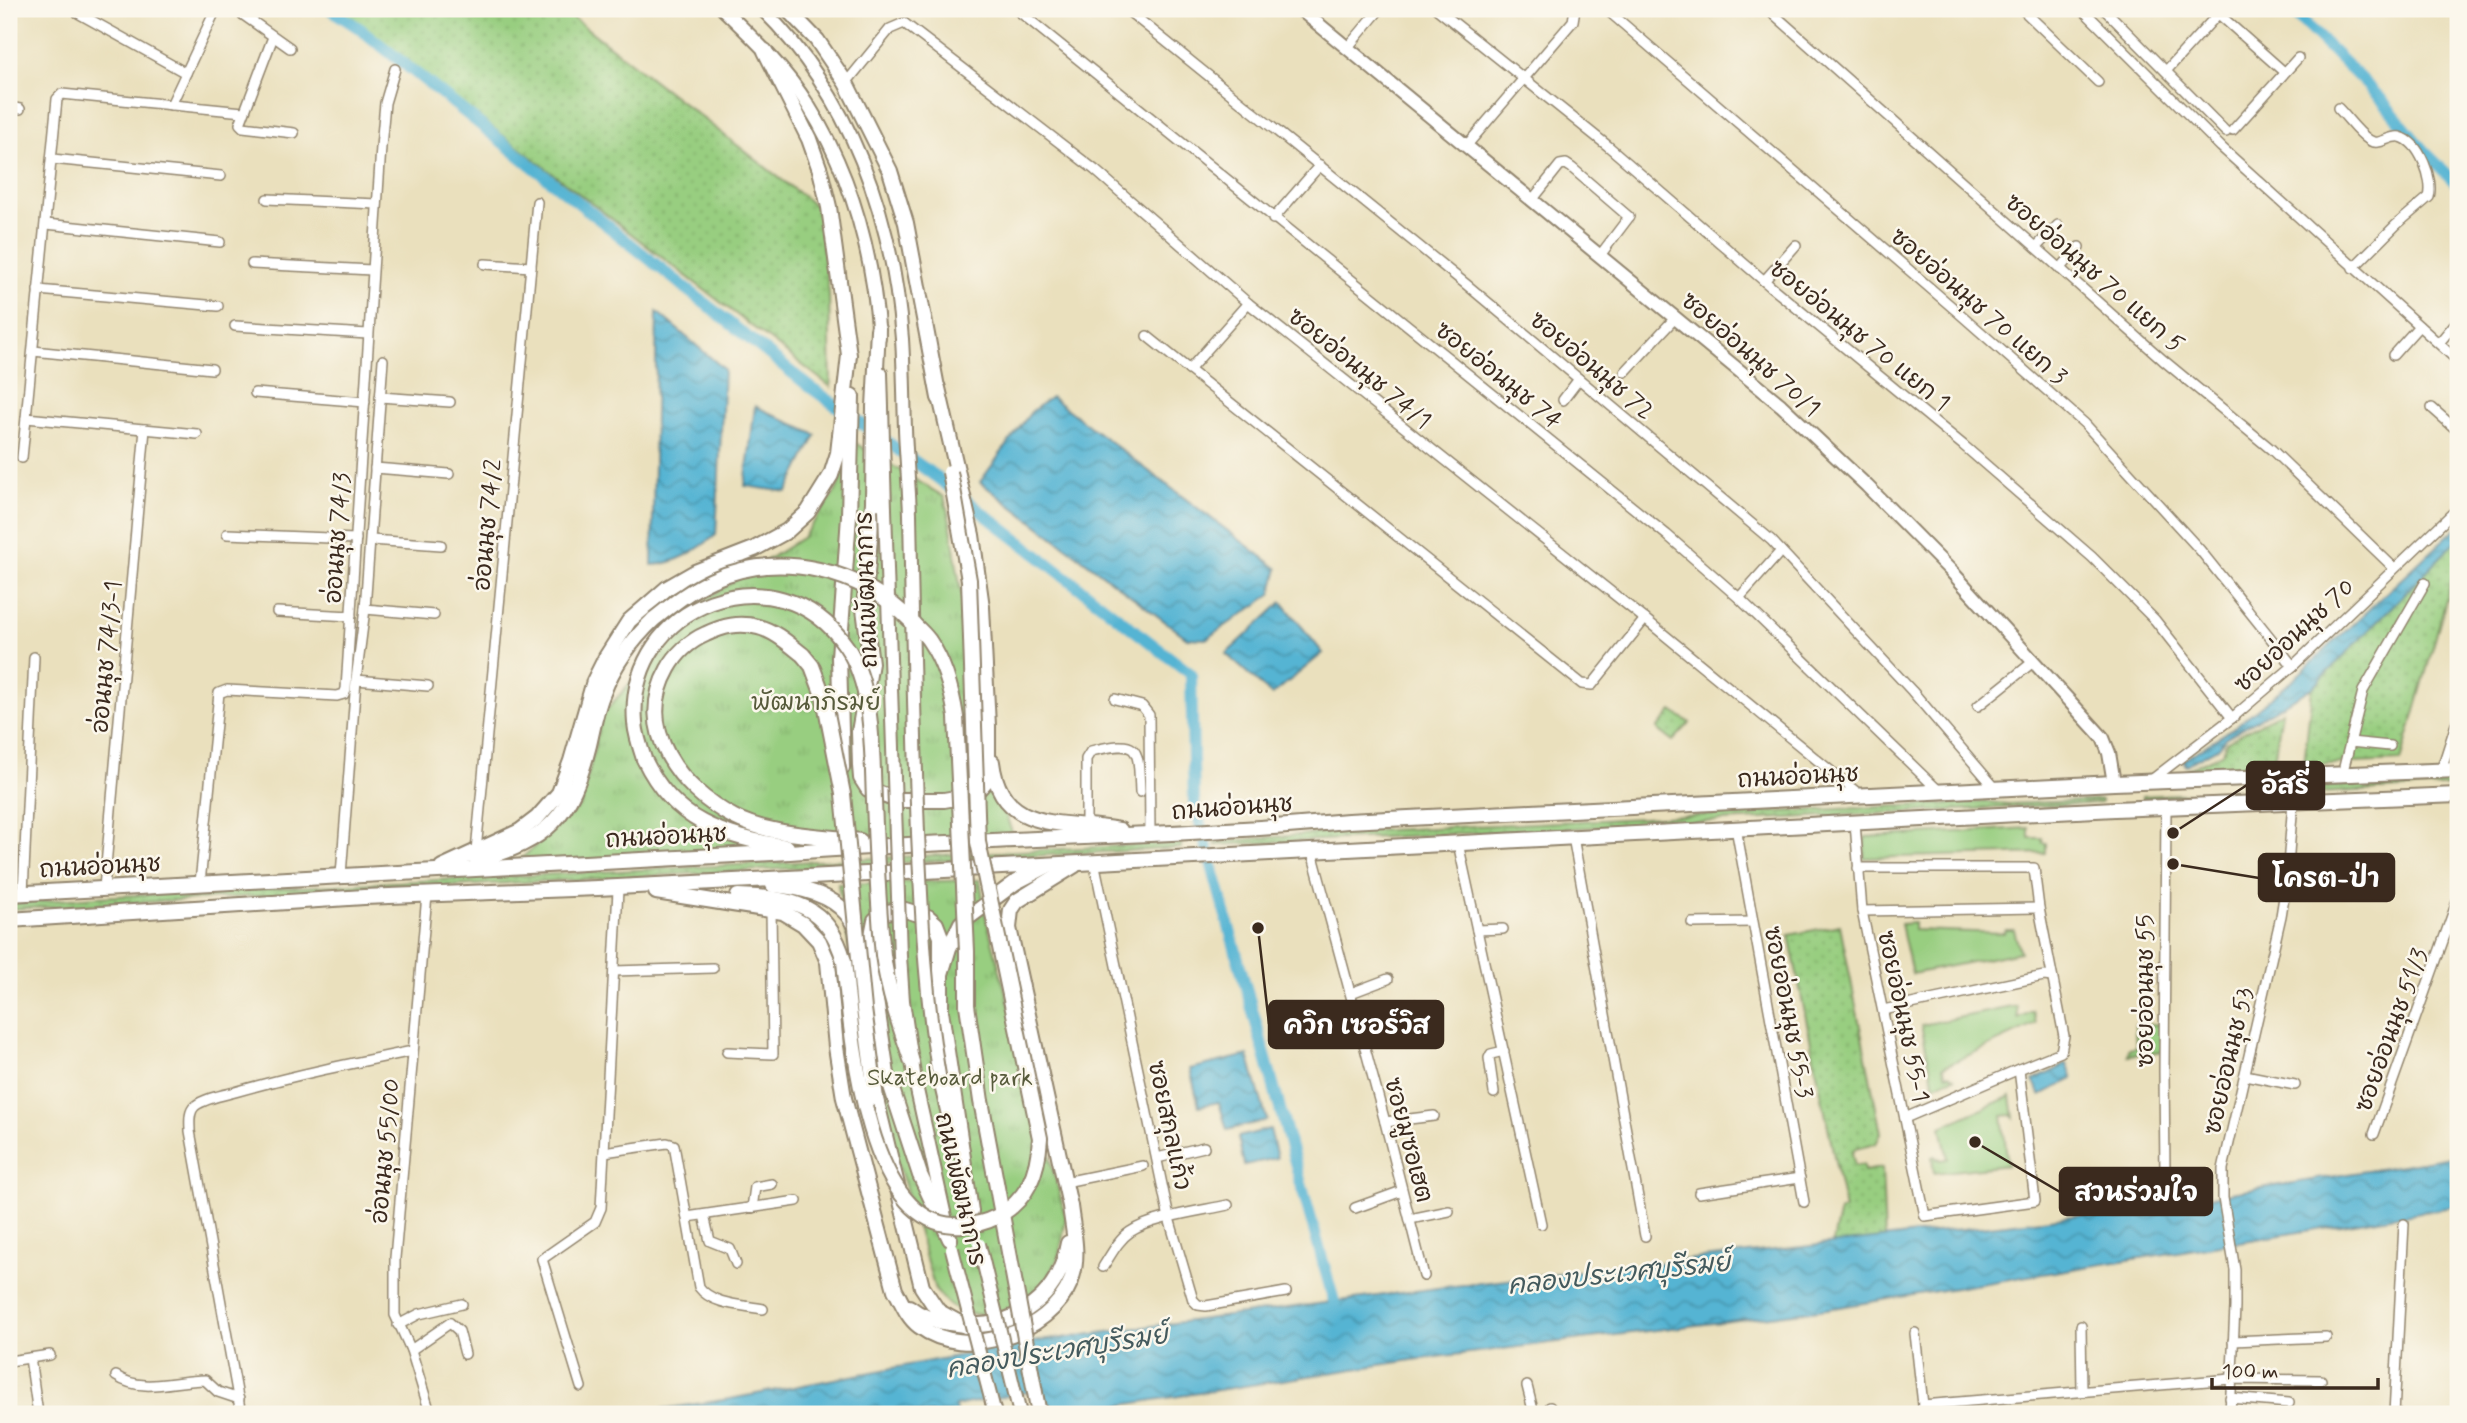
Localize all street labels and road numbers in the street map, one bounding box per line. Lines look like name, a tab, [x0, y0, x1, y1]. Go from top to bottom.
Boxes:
street label: ซอยอ่อนนุช 70 แยก 5	[1997, 187, 2191, 361]
street label: ซอยอ่อนนุช 70 แยก 3	[1883, 221, 2074, 393]
street label: ซอยอ่อนนุช 70 แยก 1	[1762, 253, 1957, 420]
street label: ซอยอ่อนนุช 70/1	[1673, 285, 1827, 425]
street label: ซอยอ่อนนุช 74/1	[1280, 301, 1438, 437]
street label: ซอยอ่อนนุช 72	[1522, 304, 1660, 428]
street label: ซอยอ่อนนุช 74	[1427, 315, 1569, 438]
street label: อ่อนนุช 74/2	[466, 458, 511, 592]
street label: อ่อนนุช 74/3	[317, 471, 360, 605]
street label: ถนนพัฒนาการ	[849, 511, 886, 669]
street label: ซอยอ่อนนุช 70	[2227, 572, 2363, 701]
street label: อ่อนนุช 74/3-1	[84, 580, 131, 735]
street label: ถนนอ่อนนุช	[1736, 758, 1860, 797]
street label: ถนนอ่อนนุช	[1170, 788, 1294, 829]
street label: ถนนอ่อนนุช	[604, 818, 728, 857]
street label: ถนนอ่อนนุช	[38, 848, 162, 887]
street label: ซอยอ่อนนุช 55	[2130, 915, 2163, 1067]
street label: ซอยอ่อนนุช 55-3	[1755, 923, 1820, 1101]
street label: ซอยอ่อนนุช 55-1	[1868, 928, 1937, 1105]
street label: ซอยอ่อนนุช 51/3	[2348, 944, 2437, 1117]
street label: ซอยอ่อนนุช 53	[2196, 984, 2262, 1138]
street label: ซอยสกุลแก้ว	[1139, 1058, 1198, 1193]
street label: ซอยมูซอเฮต	[1375, 1074, 1439, 1207]
street label: อ่อนนุช 55/00	[364, 1077, 409, 1225]
street label: ถนนพัฒนาการ	[927, 1110, 992, 1269]

